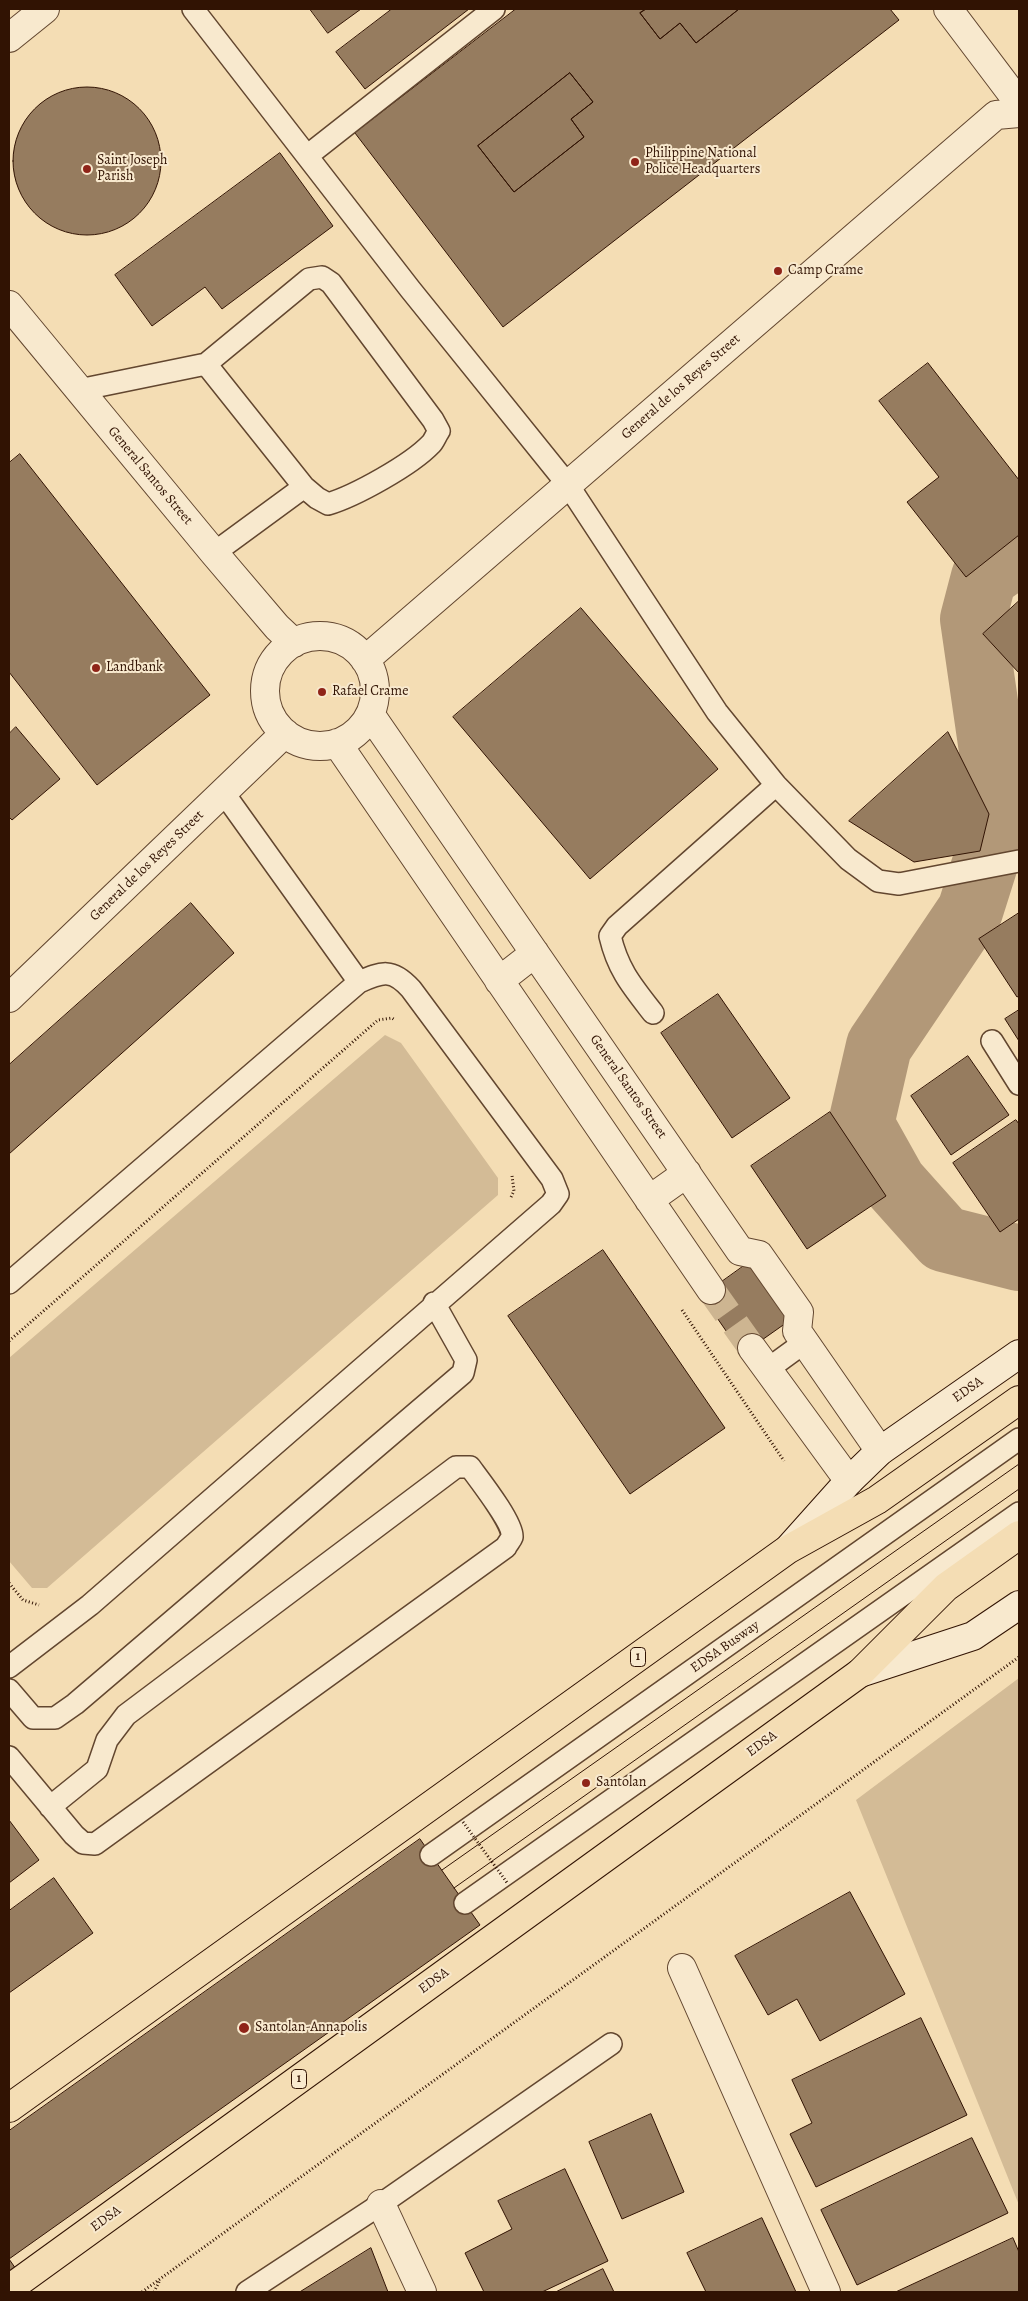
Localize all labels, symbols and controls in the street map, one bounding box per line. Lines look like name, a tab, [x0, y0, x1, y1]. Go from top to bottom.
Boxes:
place label: Philippine National Police Headquarters	[645, 146, 760, 178]
place label: Saint Joseph Parish	[97, 153, 167, 186]
marker: Philippine National Police Headquarters	[629, 156, 641, 168]
marker: Saint Joseph Parish	[81, 163, 93, 175]
place label: Camp Crame	[788, 263, 863, 279]
marker: Camp Crame	[772, 265, 784, 277]
street label: General de los Reyes Street	[618, 331, 744, 443]
street label: General Santos Street	[104, 424, 196, 528]
place label: Landbank	[106, 660, 163, 676]
marker: Landbank	[90, 662, 102, 674]
place label: Rafael Crame	[332, 684, 408, 700]
marker: Rafael Crame	[316, 686, 328, 698]
street label: General de los Reyes Street	[86, 807, 208, 925]
street label: General Santos Street	[586, 1032, 670, 1142]
street label: EDSA	[949, 1373, 987, 1407]
street label: EDSA Busway	[687, 1617, 763, 1677]
road number: 1	[630, 1648, 646, 1666]
street label: EDSA	[743, 1727, 781, 1761]
place label: Santolan	[596, 1775, 647, 1791]
marker: Santolan	[580, 1777, 592, 1789]
street label: EDSA	[415, 1964, 453, 1998]
place label: Santolan-Annapolis	[255, 2020, 367, 2036]
marker: Santolan-Annapolis	[237, 2021, 251, 2035]
road number: 1	[292, 2070, 306, 2088]
street label: EDSA	[87, 2202, 125, 2236]

